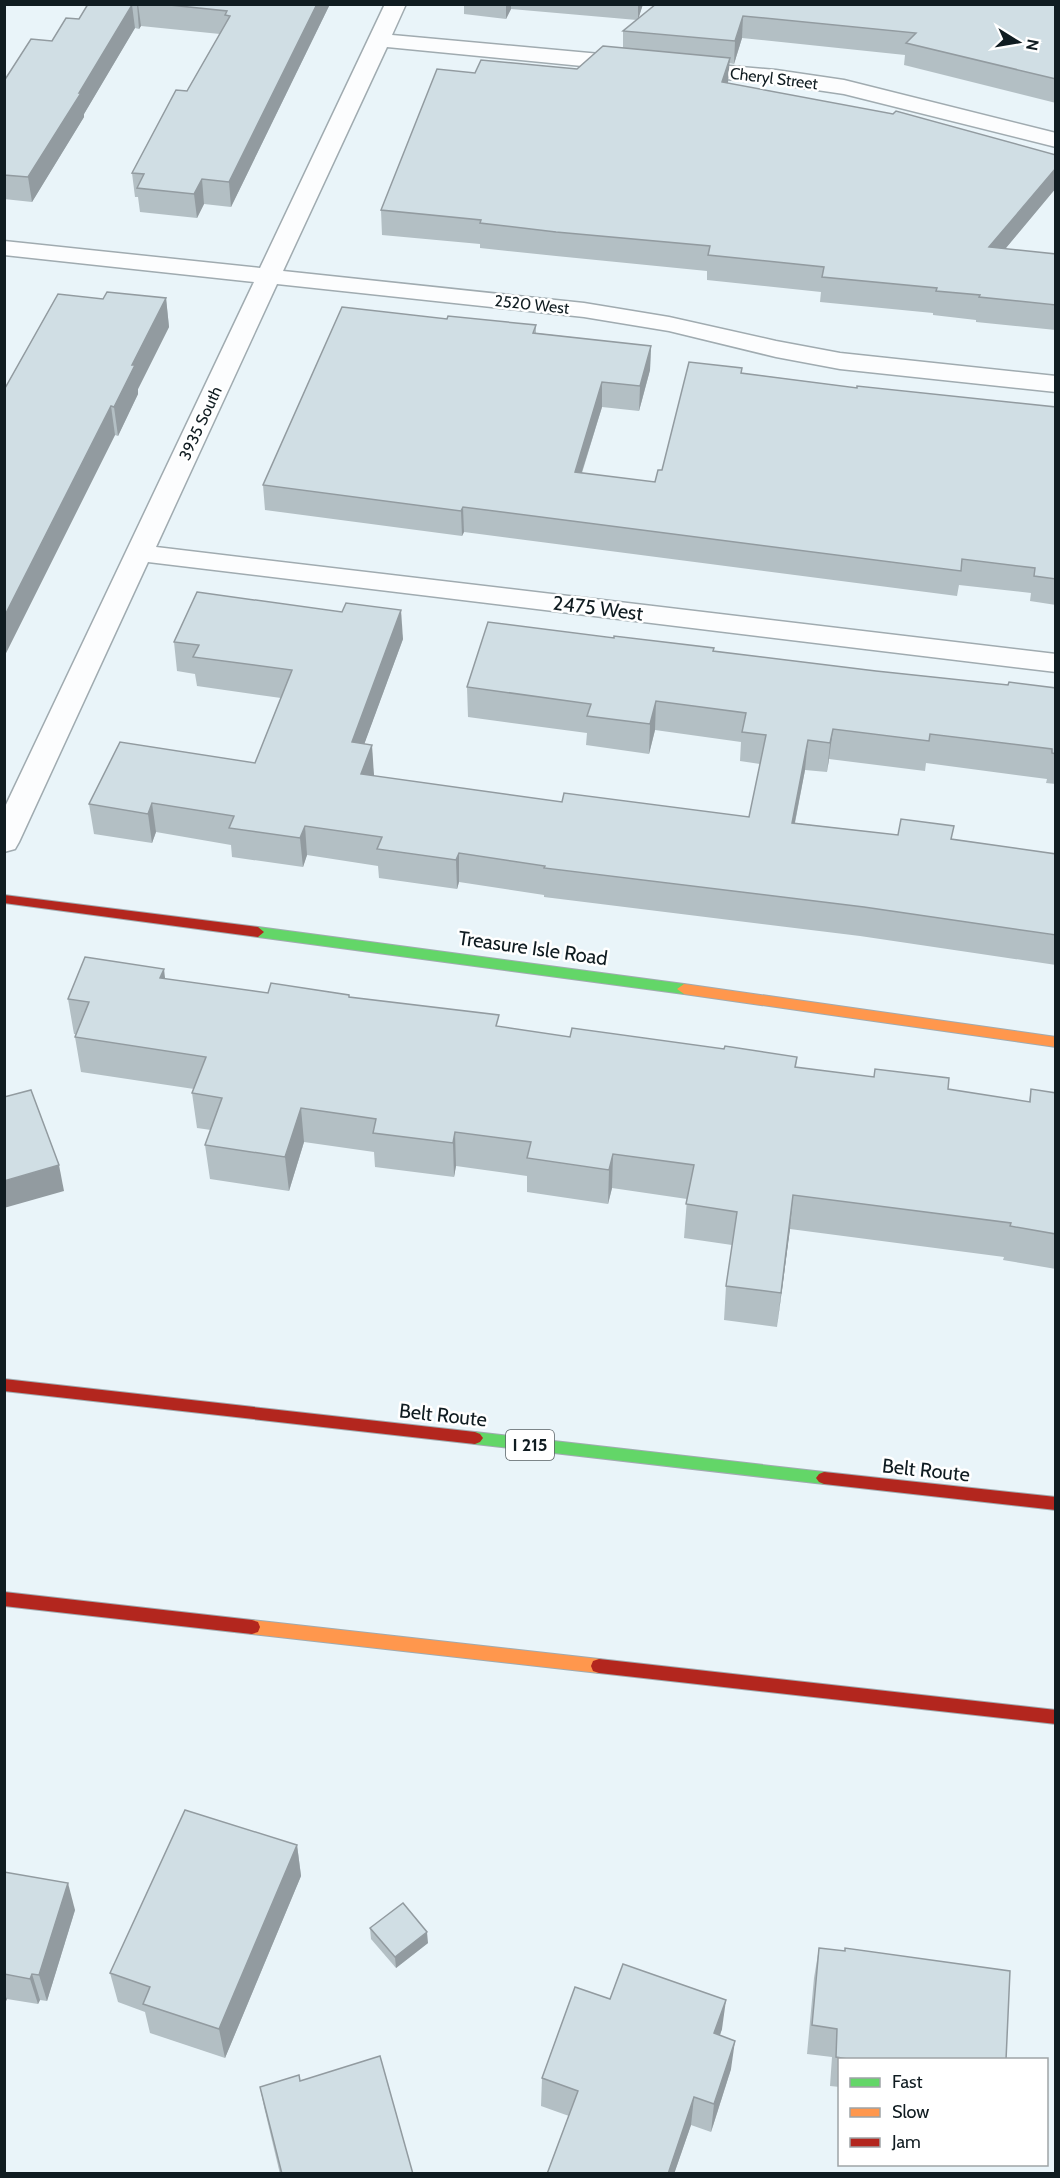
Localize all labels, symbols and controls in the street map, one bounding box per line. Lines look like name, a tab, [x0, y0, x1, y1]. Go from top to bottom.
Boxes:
north arrow	[988, 12, 1048, 72]
text: N	[1022, 37, 1043, 52]
street label: Cheryl Street	[729, 64, 820, 93]
street label: 2520 West	[494, 291, 571, 318]
street label: 3935 South	[175, 383, 226, 463]
street label: 2475 West	[551, 591, 645, 625]
street label: Treasure Isle Road	[457, 926, 609, 970]
street label: Belt Route	[398, 1398, 488, 1432]
road number: I 215	[506, 1430, 554, 1460]
street label: Belt Route	[881, 1453, 971, 1487]
legend	[838, 2058, 1048, 2166]
text: Fast	[892, 2071, 923, 2093]
text: Slow	[892, 2101, 929, 2123]
text: Jam	[891, 2131, 921, 2153]

